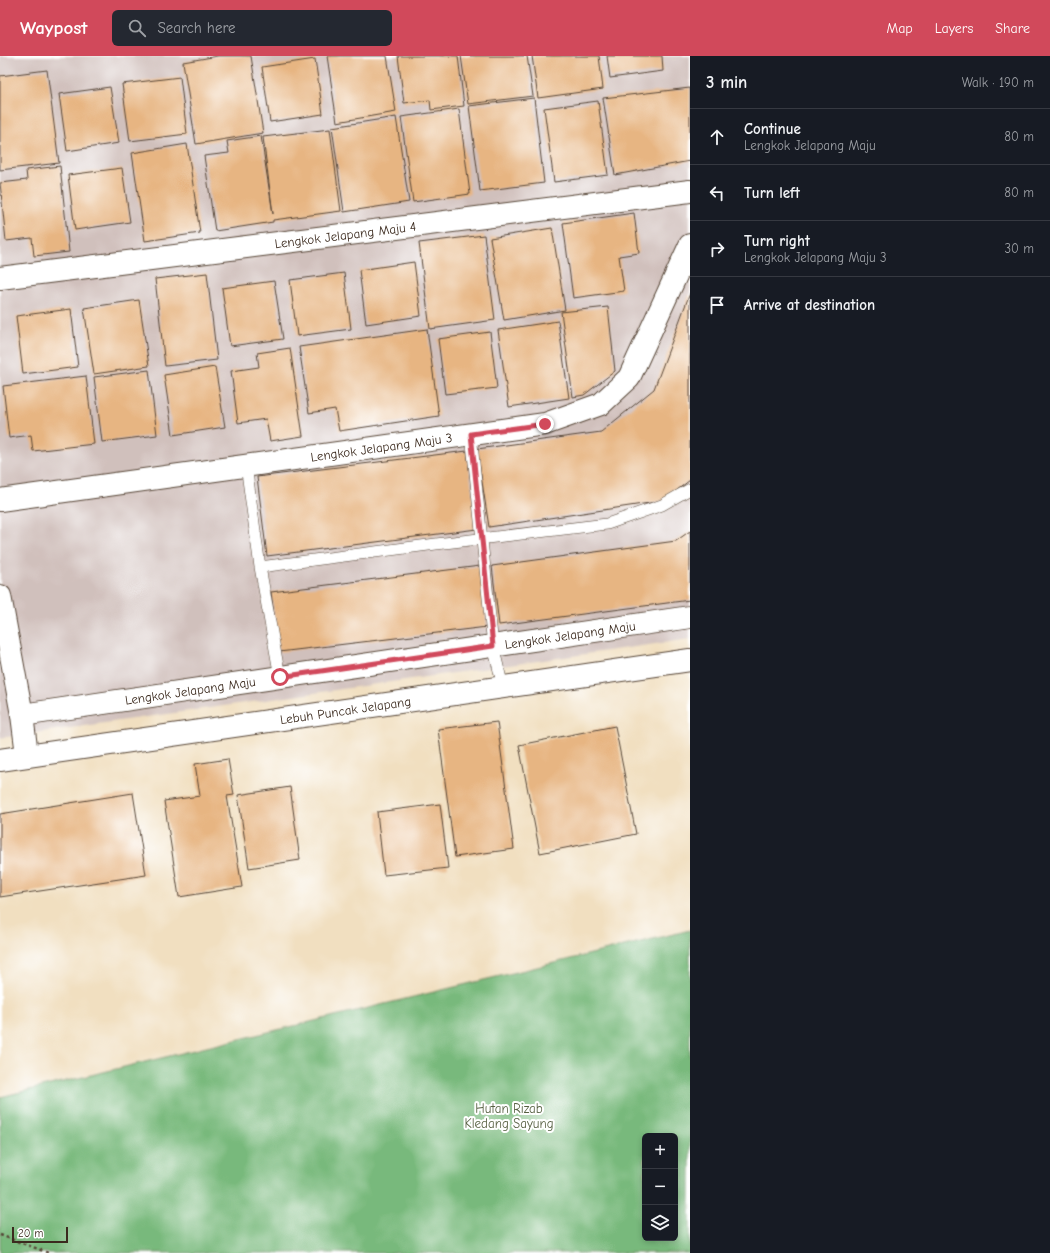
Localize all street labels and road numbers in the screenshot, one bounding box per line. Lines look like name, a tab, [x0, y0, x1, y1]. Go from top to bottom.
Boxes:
street label: Lengkok Jelapang Maju 4	[274, 218, 417, 251]
street label: Lengkok Jelapang Maju 3	[310, 430, 453, 464]
street label: Lengkok Jelapang Maju	[504, 618, 636, 652]
street label: Lengkok Jelapang Maju	[124, 673, 257, 707]
street label: Lebuh Puncak Jelapang	[279, 693, 412, 727]

